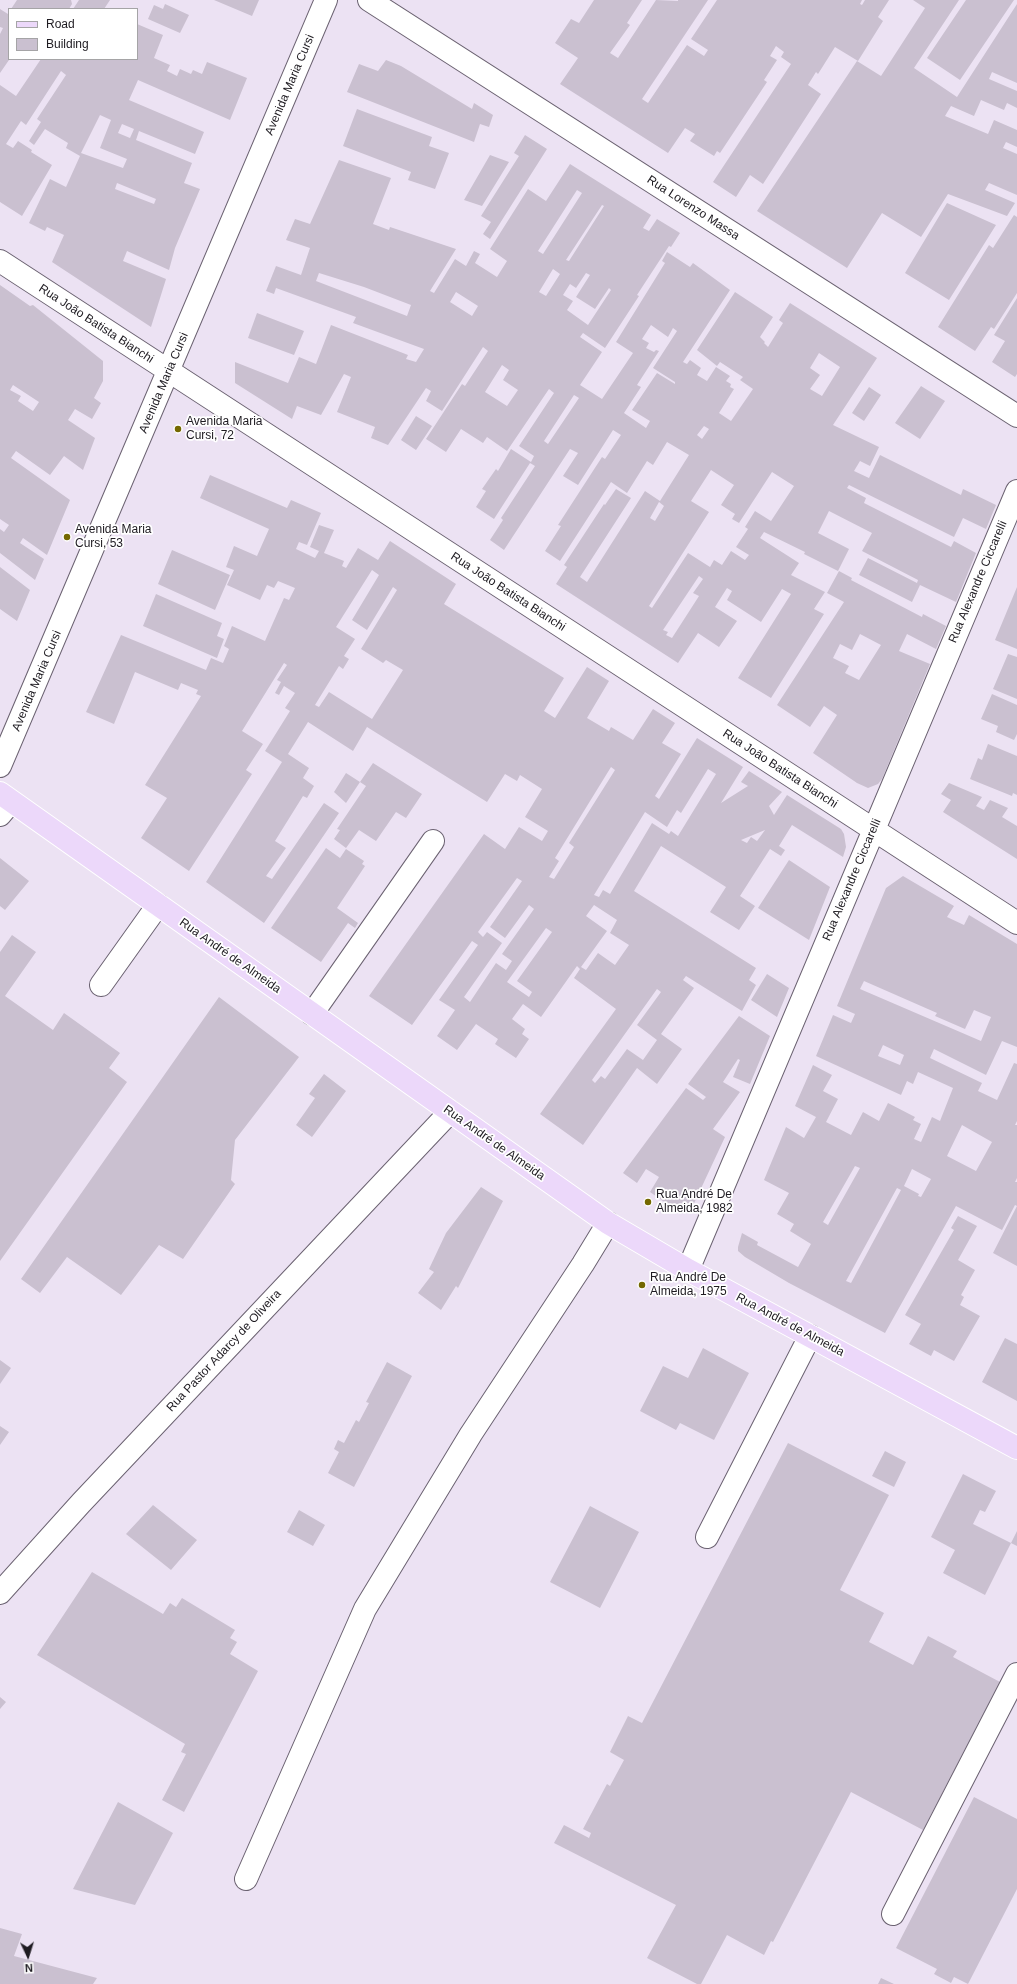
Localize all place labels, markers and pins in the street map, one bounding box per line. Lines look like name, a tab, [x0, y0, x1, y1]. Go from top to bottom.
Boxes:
place label: Avenida Maria Cursi, 72	[186, 415, 262, 443]
marker: Avenida Maria Cursi, 72	[173, 424, 183, 434]
place label: Avenida Maria Cursi, 53	[75, 523, 151, 551]
marker: Avenida Maria Cursi, 53	[62, 532, 72, 542]
place label: Rua André De Almeida, 1982	[656, 1188, 733, 1216]
marker: Rua André De Almeida, 1982	[643, 1197, 653, 1207]
place label: Rua André De Almeida, 1975	[650, 1271, 727, 1299]
marker: Rua André De Almeida, 1975	[637, 1280, 647, 1290]

